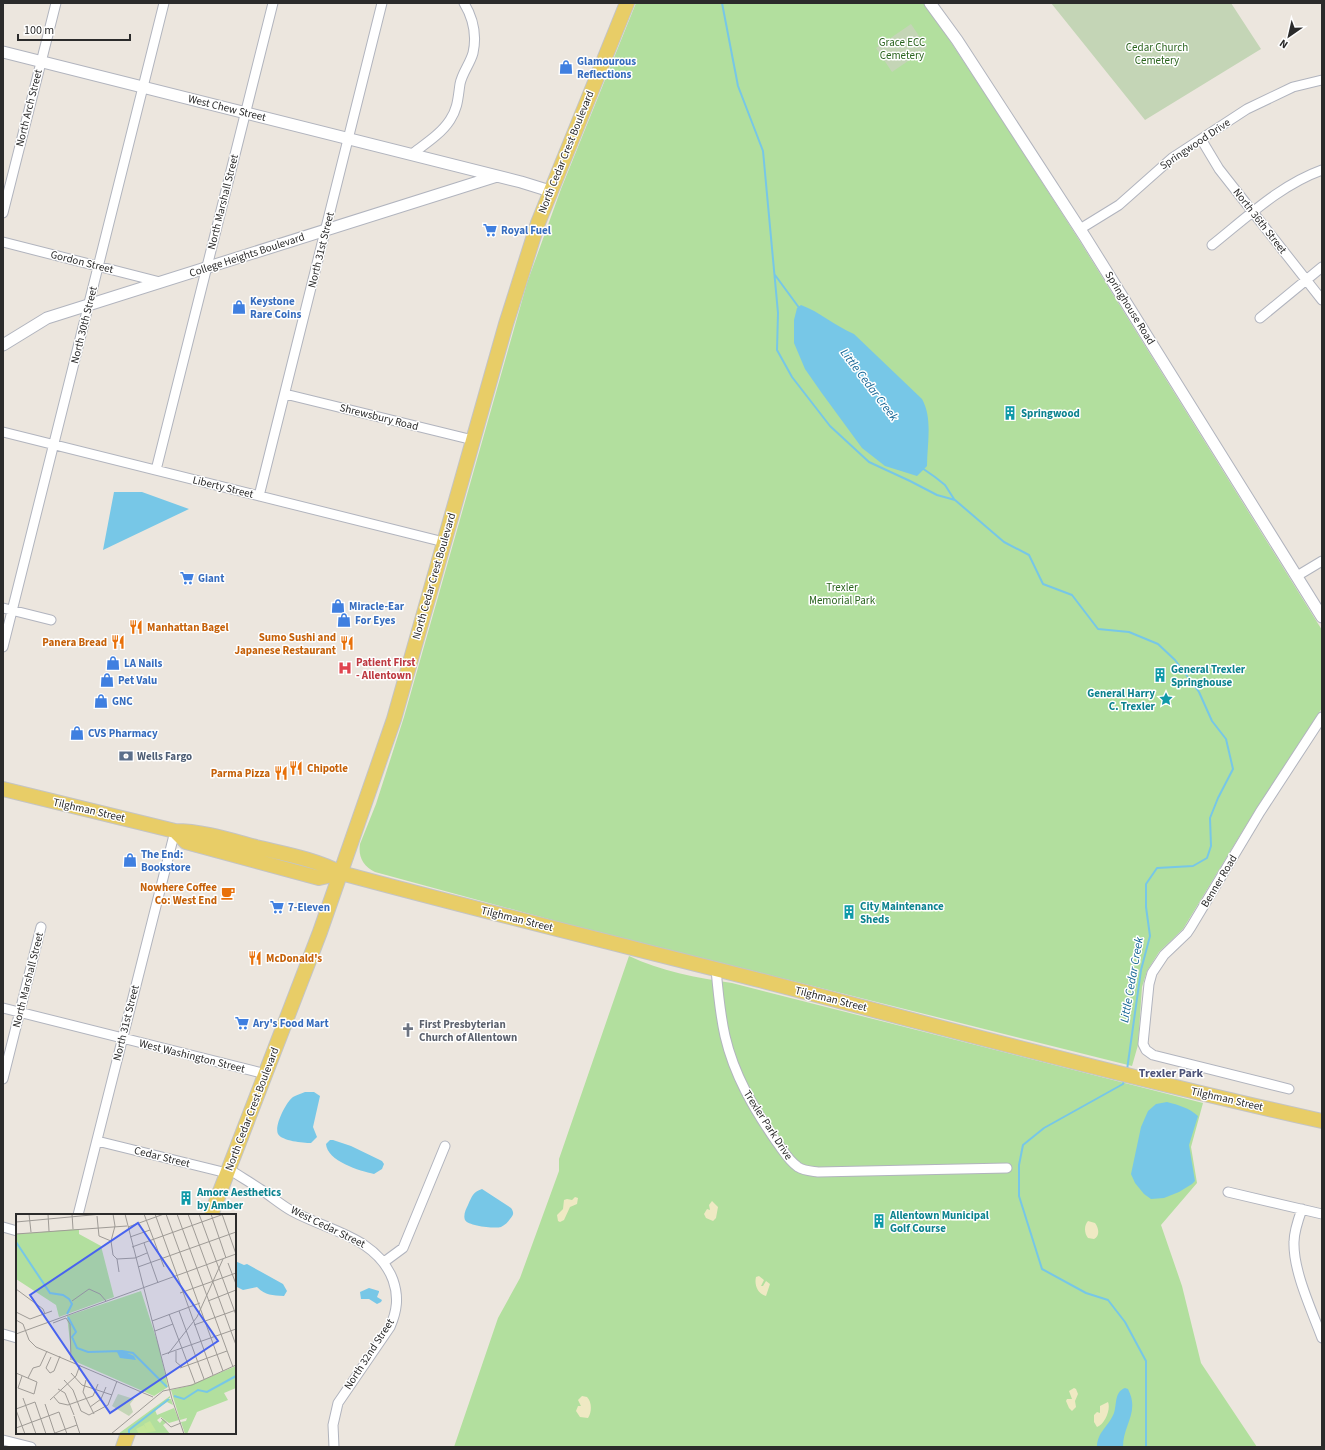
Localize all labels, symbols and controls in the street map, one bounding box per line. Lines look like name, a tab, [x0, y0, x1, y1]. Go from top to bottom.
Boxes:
scale bar	[18, 16, 130, 42]
north arrow	[1269, 16, 1309, 56]
text: 100 m	[24, 22, 54, 39]
park label: Grace ECC Cemetery	[879, 35, 925, 63]
text: N	[1276, 36, 1291, 52]
park label: Cedar Church Cemetery	[1126, 40, 1188, 68]
place label: Glamourous Reflections	[577, 54, 636, 82]
shop icon: Glamourous Reflections	[558, 59, 574, 75]
street label: North Arch Street	[12, 67, 46, 148]
street label: North Cedar Crest Boulevard	[535, 88, 597, 216]
street label: West Chew Street	[186, 91, 268, 125]
street label: Springwood Drive	[1157, 115, 1234, 173]
street label: North Marshall Street	[204, 153, 242, 251]
street label: North 36th Street	[1230, 185, 1290, 257]
street label: North 31st Street	[304, 210, 338, 289]
supermarket icon: Royal Fuel	[482, 222, 498, 238]
place label: Royal Fuel	[501, 223, 552, 238]
street label: College Heights Boulevard	[187, 229, 307, 281]
street label: Gordon Street	[49, 247, 115, 277]
street label: Springhouse Road	[1101, 268, 1159, 348]
street label: North 30th Street	[67, 284, 101, 365]
place label: Keystone Rare Coins	[250, 294, 301, 322]
shop icon: Keystone Rare Coins	[231, 299, 247, 315]
water label: Little Cedar Creek	[836, 345, 902, 425]
street label: Shrewsbury Road	[338, 400, 420, 434]
building icon: Springwood	[1002, 405, 1018, 421]
place label: Springwood	[1021, 406, 1080, 421]
street label: Liberty Street	[191, 472, 255, 502]
street label: North Cedar Crest Boulevard	[409, 511, 459, 641]
supermarket icon: Giant	[179, 570, 195, 586]
place label: Giant	[198, 571, 225, 586]
park label: Trexler Memorial Park	[809, 580, 876, 608]
shop icon: Miracle-Ear	[330, 598, 346, 614]
place label: Miracle-Ear	[349, 599, 405, 614]
shop icon: For Eyes	[336, 612, 352, 628]
place label: For Eyes	[355, 613, 396, 628]
restaurant icon: Manhattan Bagel	[128, 619, 144, 635]
place label: Manhattan Bagel	[147, 620, 229, 635]
place label: Sumo Sushi and Japanese Restaurant	[234, 630, 337, 658]
restaurant icon: Panera Bread	[110, 634, 126, 650]
place label: Panera Bread	[42, 635, 107, 650]
restaurant icon: Sumo Sushi and Japanese Restaurant	[339, 635, 355, 651]
shop icon: LA Nails	[105, 655, 121, 671]
place label: Patient First - Allentown	[356, 655, 416, 683]
place label: LA Nails	[124, 656, 162, 671]
hospital icon: Patient First - Allentown	[337, 660, 353, 676]
place label: General Trexler Springhouse	[1171, 662, 1246, 690]
building icon: General Trexler Springhouse	[1152, 667, 1168, 683]
shop icon: Pet Valu	[99, 672, 115, 688]
place label: Pet Valu	[118, 673, 157, 688]
place label: General Harry C. Trexler	[1087, 686, 1156, 714]
place icon: General Harry C. Trexler	[1158, 691, 1174, 707]
shop icon: GNC	[93, 693, 109, 709]
place label: GNC	[112, 694, 133, 709]
shop icon: CVS Pharmacy	[69, 725, 85, 741]
place label: CVS Pharmacy	[88, 726, 158, 741]
bank icon: Wells Fargo	[118, 748, 134, 764]
place label: Wells Fargo	[137, 749, 192, 764]
restaurant icon: Chipotle	[288, 760, 304, 776]
place label: Chipotle	[307, 761, 348, 776]
restaurant icon: Parma Pizza	[273, 765, 289, 781]
place label: Parma Pizza	[211, 766, 270, 781]
street label: Tilghman Street	[52, 794, 127, 826]
place label: The End: Bookstore	[141, 847, 191, 875]
shop icon: The End: Bookstore	[122, 852, 138, 868]
street label: Benner Road	[1197, 852, 1241, 910]
place label: Nowhere Coffee Co: West End	[140, 880, 217, 908]
cafe icon: Nowhere Coffee Co: West End	[220, 885, 236, 901]
supermarket icon: 7-Eleven	[269, 899, 285, 915]
place label: City Maintenance Sheds	[860, 899, 944, 927]
place label: 7-Eleven	[288, 900, 330, 915]
street label: Tilghman Street	[480, 903, 555, 935]
building icon: City Maintenance Sheds	[841, 904, 857, 920]
street label: North Marshall Street	[9, 931, 47, 1029]
water label: Little Cedar Creek	[1116, 935, 1148, 1024]
restaurant icon: McDonald's	[247, 950, 263, 966]
place label: McDonald's	[266, 951, 322, 966]
street label: North 31st Street	[109, 983, 143, 1062]
street label: Tilghman Street	[794, 983, 869, 1015]
supermarket icon: Ary's Food Mart	[234, 1015, 250, 1031]
place label: Ary's Food Mart	[252, 1016, 329, 1031]
place label: First Presbyterian Church of Allentown	[419, 1017, 517, 1045]
church icon: First Presbyterian Church of Allentown	[400, 1022, 416, 1038]
street label: West Washington Street	[138, 1036, 247, 1076]
street label: North Cedar Crest Boulevard	[222, 1045, 282, 1173]
district label: Trexler Park	[1139, 1065, 1204, 1082]
street label: Tilghman Street	[1190, 1083, 1265, 1115]
street label: Trexler Park Drive	[740, 1087, 796, 1163]
street label: Cedar Street	[133, 1143, 192, 1171]
place label: Amore Aesthetics by Amber	[196, 1185, 281, 1213]
building icon: Amore Aesthetics by Amber	[178, 1190, 194, 1206]
street label: West Cedar Street	[288, 1202, 368, 1252]
place label: Allentown Municipal Golf Course	[889, 1208, 990, 1236]
building icon: Allentown Municipal Golf Course	[871, 1213, 887, 1229]
inset map	[16, 1214, 236, 1434]
street label: North 32nd Street	[340, 1315, 398, 1392]

